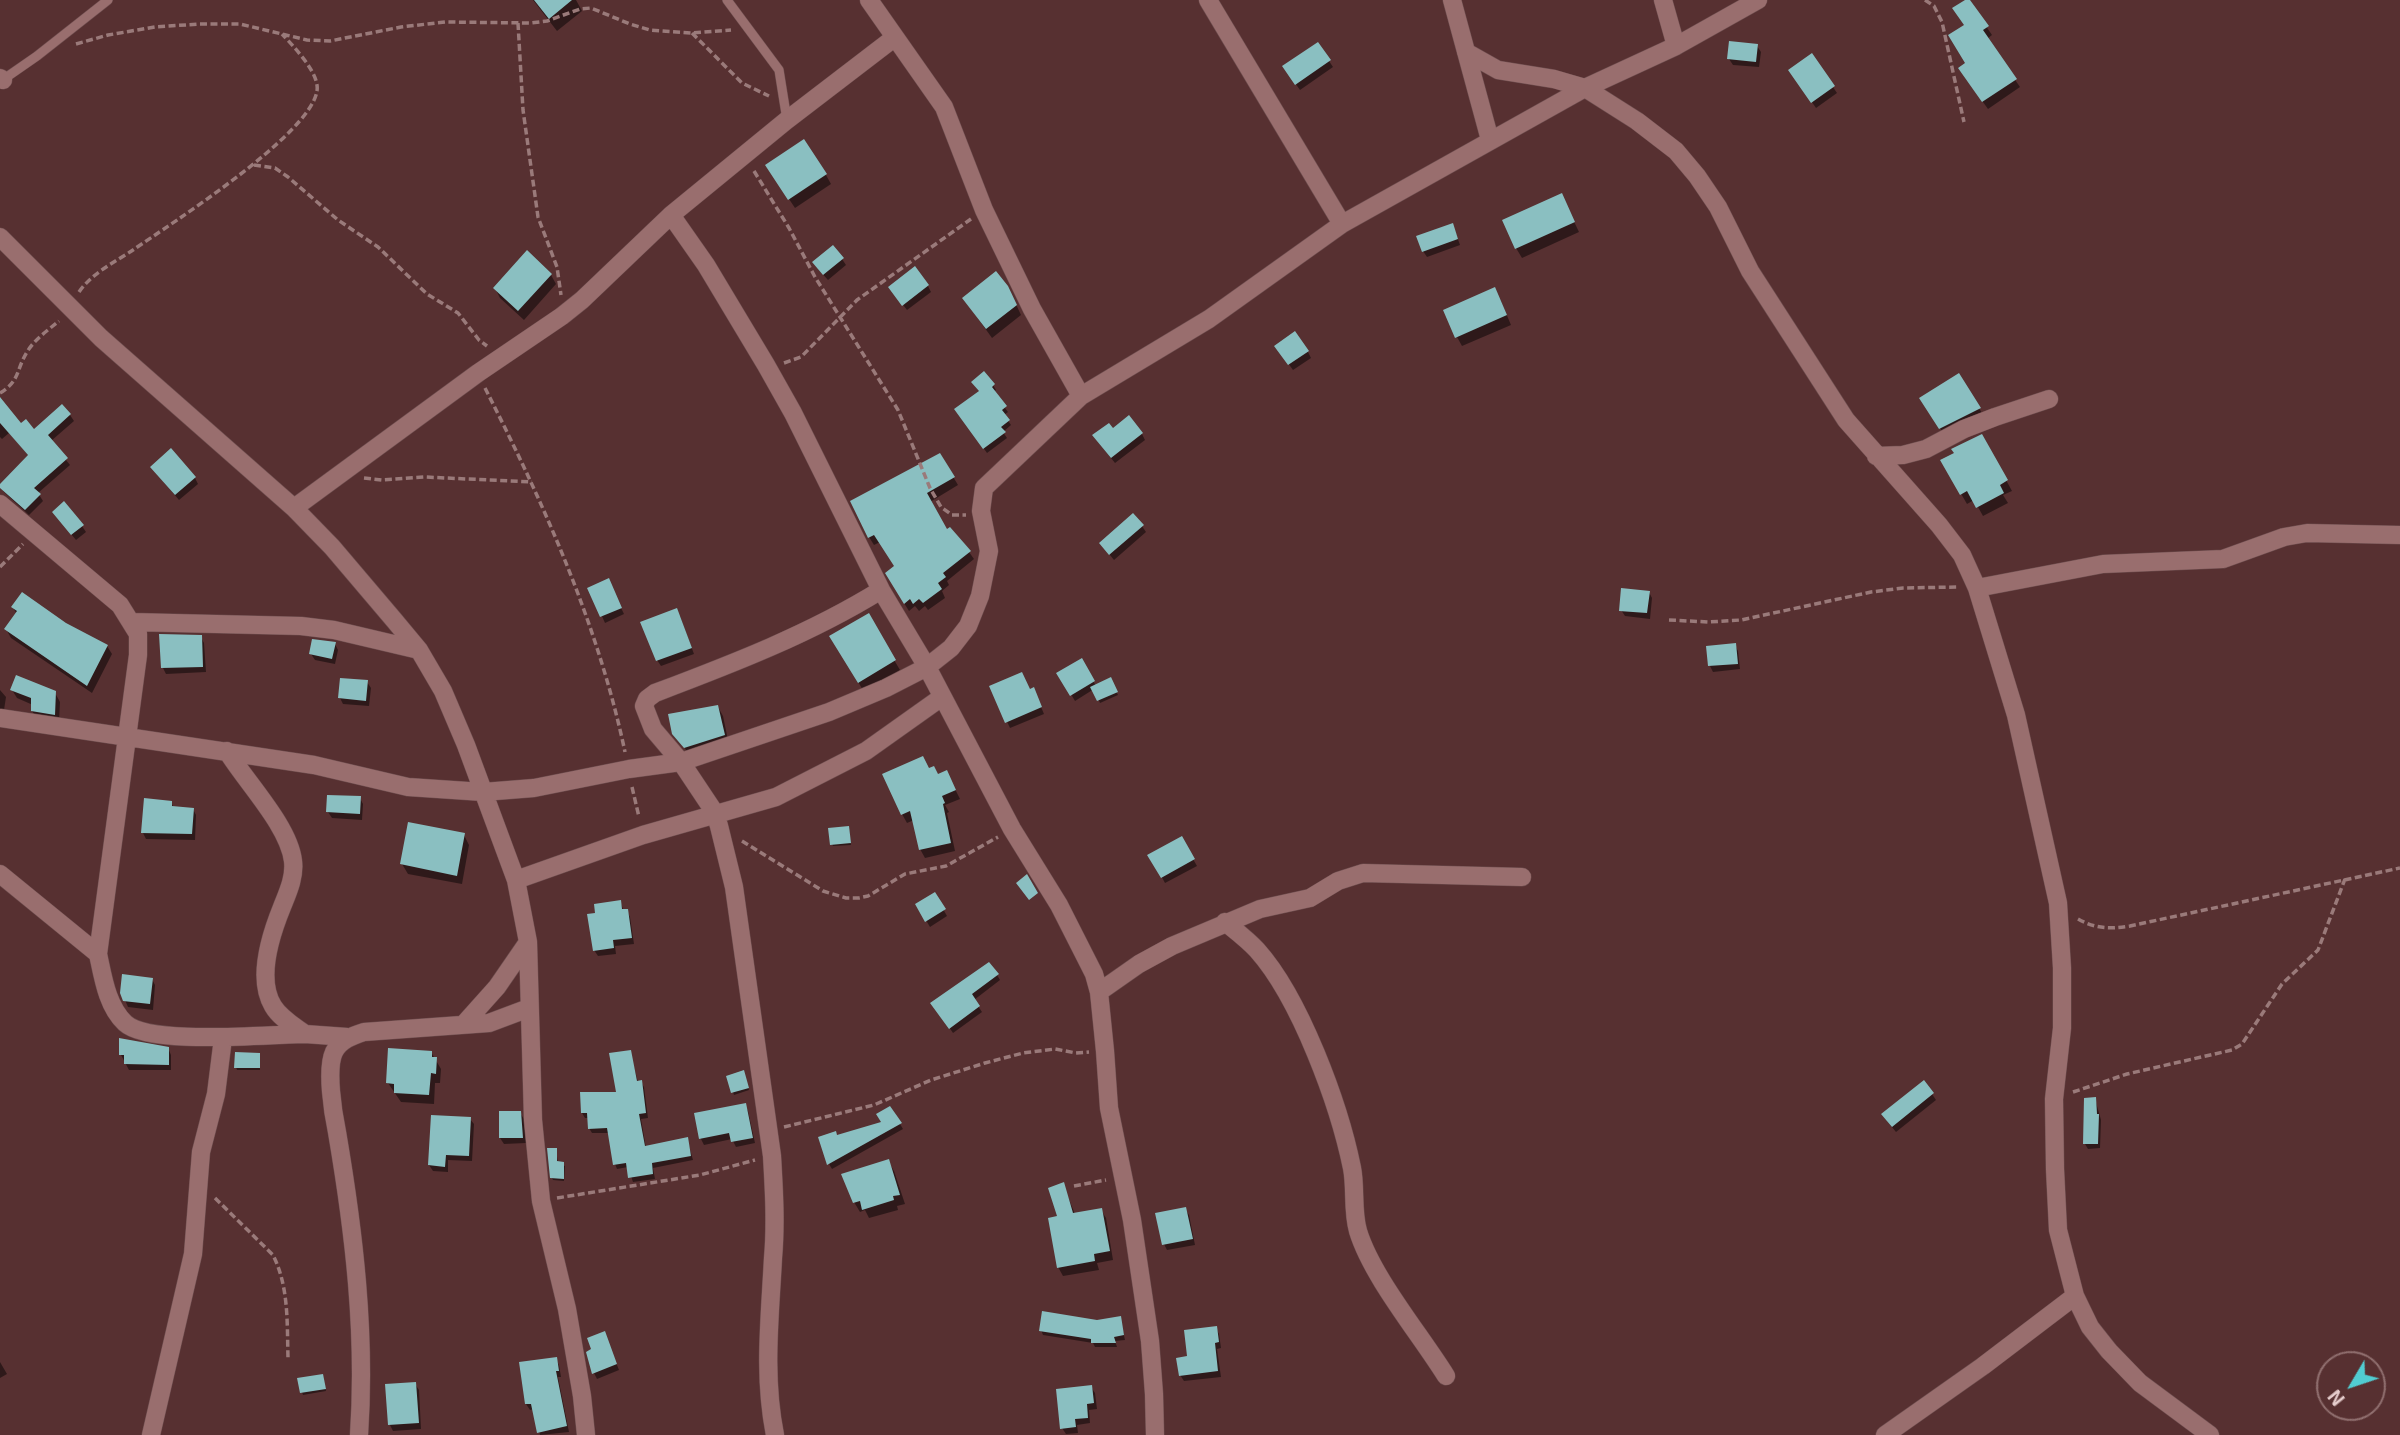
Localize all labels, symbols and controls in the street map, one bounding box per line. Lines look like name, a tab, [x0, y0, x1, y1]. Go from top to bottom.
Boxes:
north arrow	[2316, 1351, 2386, 1421]
text: N	[2323, 1386, 2349, 1411]

